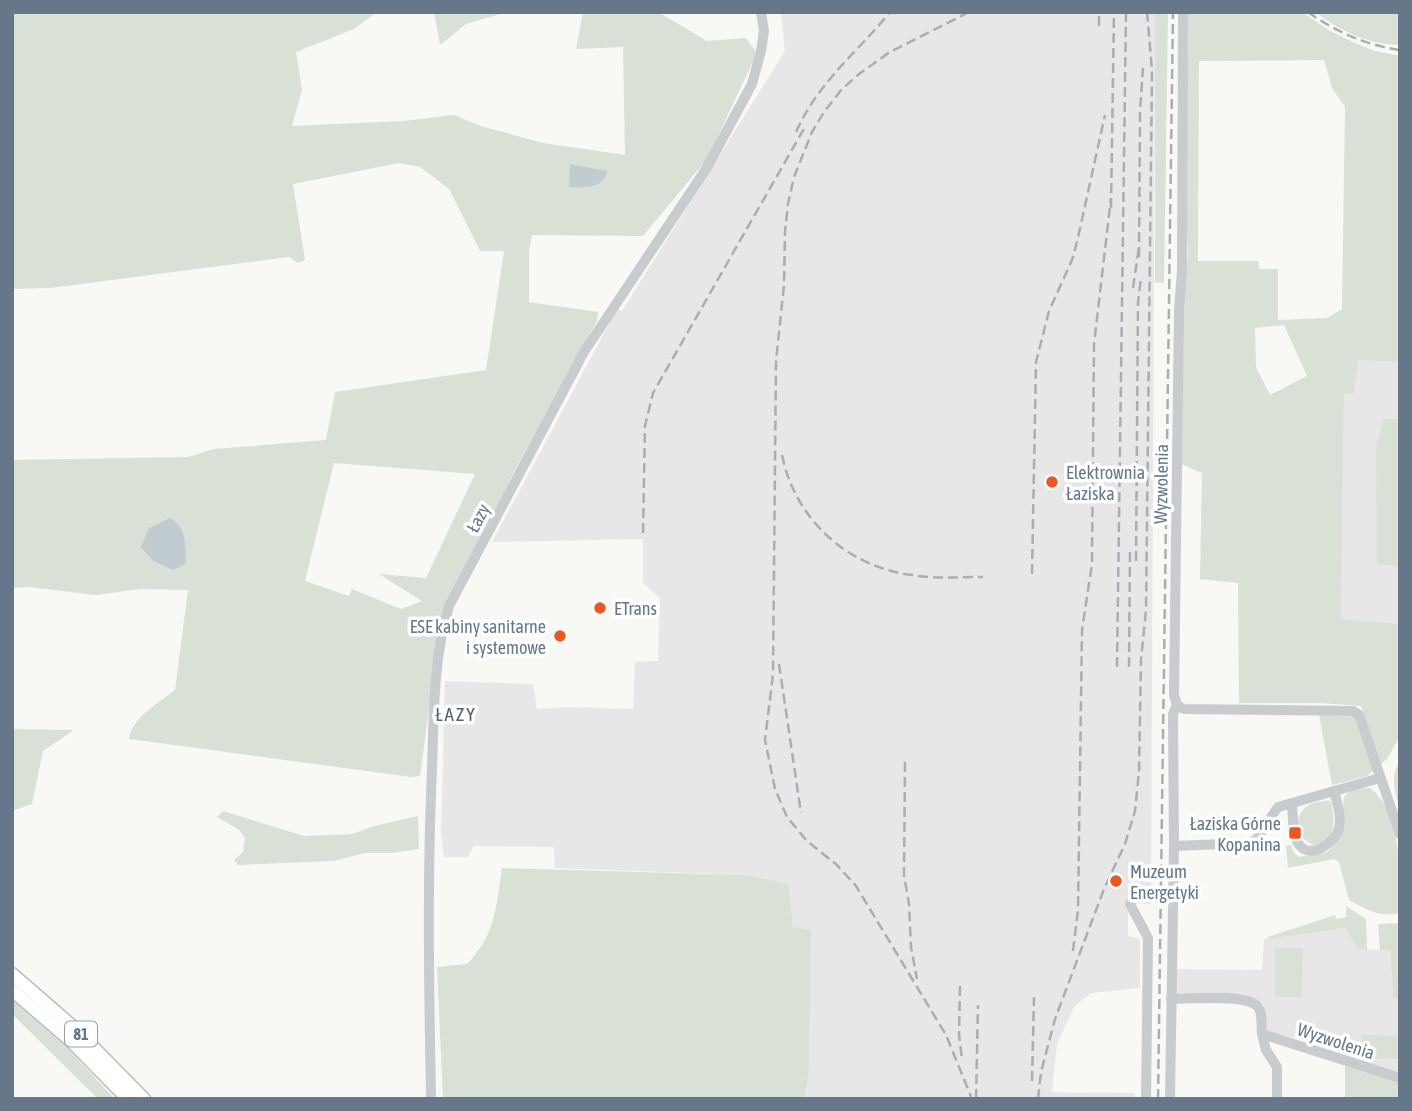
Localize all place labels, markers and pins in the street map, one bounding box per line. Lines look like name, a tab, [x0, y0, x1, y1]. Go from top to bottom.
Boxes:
place label: Elektrownia Łaziska	[1066, 462, 1145, 504]
marker: Elektrownia Łaziska	[1044, 474, 1060, 490]
place label: ETrans	[614, 598, 657, 619]
marker: ETrans	[592, 600, 608, 616]
place label: ESE kabiny sanitarne i systemowe	[410, 616, 546, 658]
marker: ESE kabiny sanitarne i systemowe	[552, 628, 568, 644]
place label: Łaziska Górne Kopanina	[1190, 813, 1281, 855]
marker: Łaziska Górne Kopanina	[1287, 825, 1303, 841]
place label: Muzeum Energetyki	[1130, 861, 1199, 903]
marker: Muzeum Energetyki	[1108, 873, 1124, 889]

